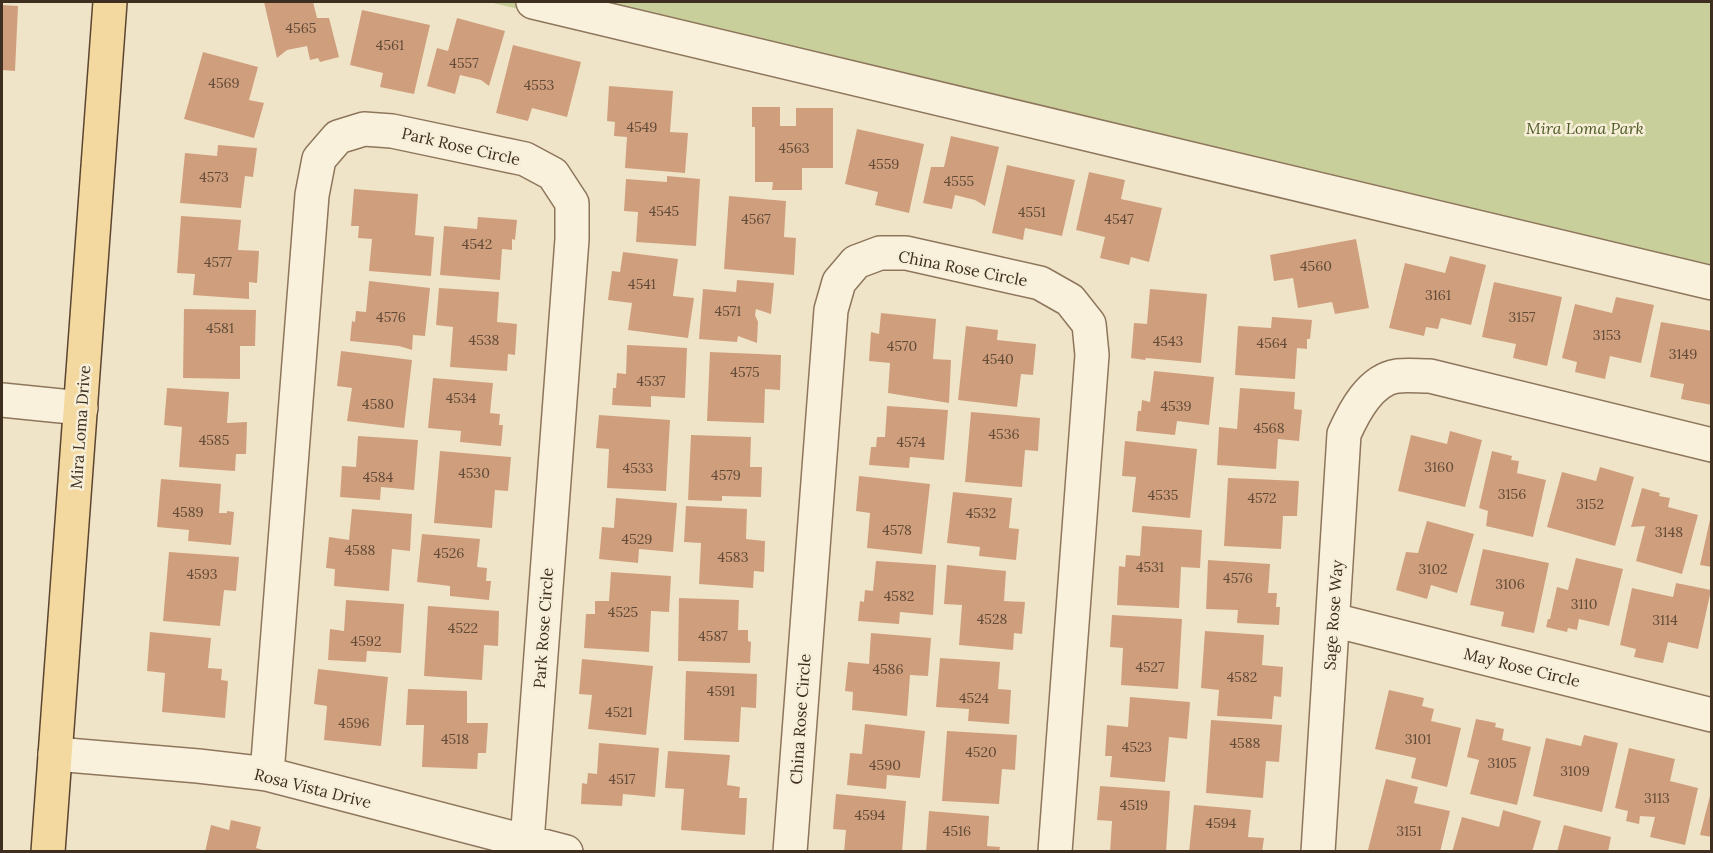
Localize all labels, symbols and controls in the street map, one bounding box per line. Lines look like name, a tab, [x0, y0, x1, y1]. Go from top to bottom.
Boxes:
house number: 4565	[286, 19, 316, 37]
house number: 4561	[376, 36, 404, 54]
house number: 4557	[449, 54, 479, 72]
house number: 4569	[208, 74, 240, 92]
house number: 4553	[524, 76, 555, 94]
house number: 4549	[627, 118, 657, 136]
park label: Mira Loma Park	[1526, 118, 1644, 138]
street label: Park Rose Circle	[400, 123, 523, 169]
house number: 4563	[778, 139, 810, 157]
house number: 4559	[869, 155, 899, 173]
house number: 4573	[199, 168, 229, 186]
house number: 4555	[944, 172, 974, 190]
house number: 4545	[649, 202, 679, 220]
house number: 4551	[1018, 203, 1046, 221]
house number: 4567	[741, 210, 771, 228]
house number: 4547	[1104, 210, 1134, 228]
house number: 4542	[462, 235, 492, 253]
street label: China Rose Circle	[897, 246, 1030, 290]
house number: 4577	[204, 253, 233, 271]
house number: 4560	[1300, 257, 1332, 275]
house number: 4541	[628, 275, 656, 293]
house number: 3161	[1425, 286, 1451, 304]
house number: 4571	[715, 302, 741, 320]
house number: 4576	[376, 308, 406, 326]
house number: 3157	[1509, 308, 1536, 326]
house number: 4581	[206, 319, 234, 337]
house number: 3153	[1593, 326, 1621, 344]
house number: 4538	[469, 331, 500, 349]
house number: 4543	[1153, 332, 1184, 350]
house number: 4564	[1257, 334, 1288, 352]
house number: 4570	[887, 337, 917, 355]
house number: 3149	[1669, 345, 1697, 363]
house number: 4540	[982, 350, 1014, 368]
house number: 4575	[730, 363, 760, 381]
street label: Mira Loma Drive	[66, 364, 94, 489]
house number: 4537	[636, 372, 666, 390]
house number: 4534	[446, 389, 477, 407]
house number: 4580	[362, 395, 394, 413]
house number: 4539	[1160, 397, 1192, 415]
house number: 4568	[1253, 419, 1285, 437]
house number: 4536	[988, 425, 1020, 443]
house number: 4585	[199, 431, 229, 449]
house number: 4574	[896, 433, 926, 451]
house number: 3160	[1424, 458, 1454, 476]
house number: 4533	[623, 459, 654, 477]
house number: 4530	[458, 464, 490, 482]
house number: 4579	[711, 466, 741, 484]
house number: 4584	[363, 468, 394, 486]
house number: 3156	[1498, 485, 1526, 503]
house number: 4535	[1148, 486, 1178, 504]
house number: 4572	[1247, 489, 1277, 507]
house number: 3152	[1576, 495, 1604, 513]
house number: 4589	[172, 503, 204, 521]
house number: 4532	[966, 504, 996, 522]
house number: 4578	[882, 521, 912, 539]
house number: 3148	[1655, 523, 1683, 541]
house number: 4529	[622, 530, 652, 548]
house number: 4588	[345, 541, 376, 559]
house number: 4526	[434, 544, 464, 562]
house number: 4583	[718, 548, 749, 566]
house number: 4531	[1136, 558, 1164, 576]
street label: Sage Rose Way	[1319, 559, 1347, 671]
house number: 3102	[1418, 560, 1448, 578]
house number: 4593	[186, 565, 218, 583]
street label: Park Rose Circle	[529, 567, 557, 689]
house number: 4576	[1223, 569, 1253, 587]
house number: 3106	[1495, 575, 1525, 593]
house number: 4582	[884, 587, 914, 605]
house number: 3110	[1571, 595, 1597, 613]
house number: 4525	[608, 603, 638, 621]
house number: 4528	[977, 610, 1007, 628]
house number: 3114	[1652, 611, 1678, 629]
house number: 4522	[448, 619, 478, 637]
house number: 4587	[698, 627, 728, 645]
house number: 4592	[351, 632, 381, 650]
street label: May Rose Circle	[1462, 643, 1582, 691]
street label: China Rose Circle	[785, 653, 815, 785]
house number: 4527	[1135, 658, 1165, 676]
house number: 4586	[872, 660, 904, 678]
house number: 4582	[1227, 668, 1257, 686]
house number: 4591	[707, 682, 735, 700]
house number: 4524	[959, 689, 989, 707]
house number: 4521	[605, 703, 633, 721]
house number: 4596	[338, 714, 370, 732]
house number: 4518	[441, 730, 469, 748]
house number: 3101	[1405, 730, 1431, 748]
house number: 4588	[1230, 734, 1261, 752]
house number: 4523	[1122, 738, 1152, 756]
house number: 4520	[965, 743, 997, 761]
house number: 3105	[1487, 754, 1517, 772]
house number: 4590	[869, 756, 901, 774]
house number: 3109	[1560, 762, 1590, 780]
street label: Rosa Vista Drive	[252, 764, 374, 812]
house number: 4517	[609, 770, 636, 788]
house number: 3113	[1644, 789, 1670, 807]
house number: 4519	[1120, 796, 1148, 814]
house number: 4594	[855, 806, 886, 824]
house number: 4594	[1206, 814, 1237, 832]
house number: 4516	[943, 822, 971, 840]
house number: 3151	[1396, 822, 1422, 840]

